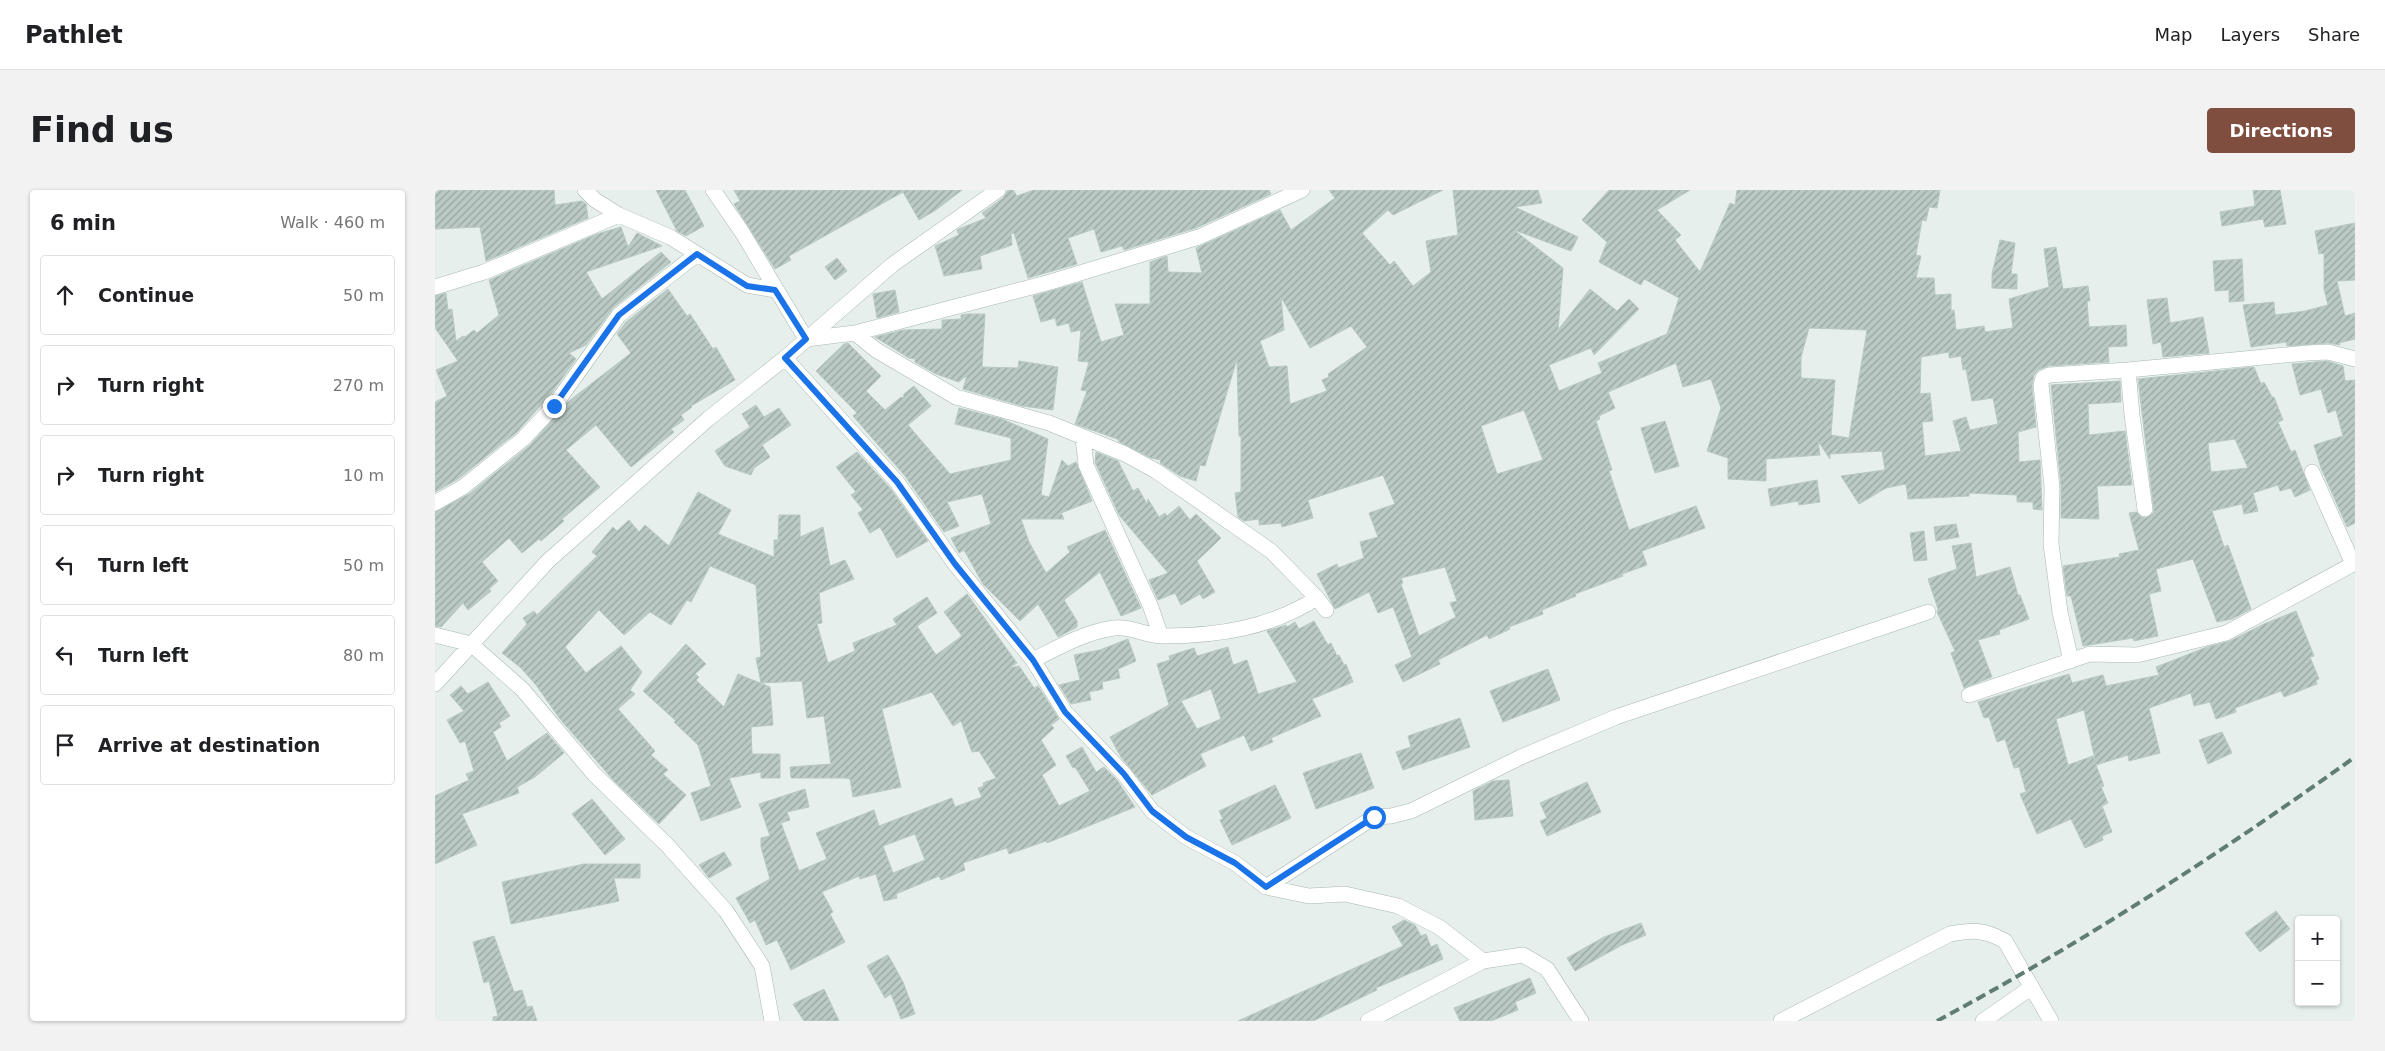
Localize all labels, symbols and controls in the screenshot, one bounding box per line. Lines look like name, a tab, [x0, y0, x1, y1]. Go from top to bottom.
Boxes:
text: Pathlet	[25, 21, 123, 49]
text: Map	[2154, 24, 2192, 45]
text: Layers	[2220, 24, 2280, 45]
text: Share	[2308, 24, 2360, 45]
button: Directions	[2207, 108, 2355, 153]
text: Find us	[30, 110, 174, 150]
text: 6 min	[50, 211, 116, 235]
text: Walk · 460 m	[280, 213, 385, 232]
icon: ahead	[51, 281, 79, 309]
text: Continue	[98, 284, 194, 306]
text: 50 m	[343, 286, 384, 305]
icon: right	[51, 371, 79, 399]
text: Turn right	[98, 374, 204, 396]
text: 270 m	[333, 376, 384, 395]
route end	[543, 395, 566, 418]
icon: right	[51, 461, 79, 489]
text: Turn right	[98, 464, 204, 486]
text: 10 m	[343, 466, 384, 485]
icon: left	[51, 551, 79, 579]
text: Turn left	[98, 554, 189, 576]
text: 50 m	[343, 556, 384, 575]
icon: left	[51, 641, 79, 669]
text: Turn left	[98, 644, 189, 666]
text: 80 m	[343, 646, 384, 665]
icon: arrive	[51, 731, 79, 759]
text: Arrive at destination	[98, 734, 320, 756]
route start	[1363, 806, 1386, 829]
map controls	[2295, 916, 2340, 1006]
button: +	[2295, 916, 2340, 961]
button: −	[2295, 961, 2340, 1006]

